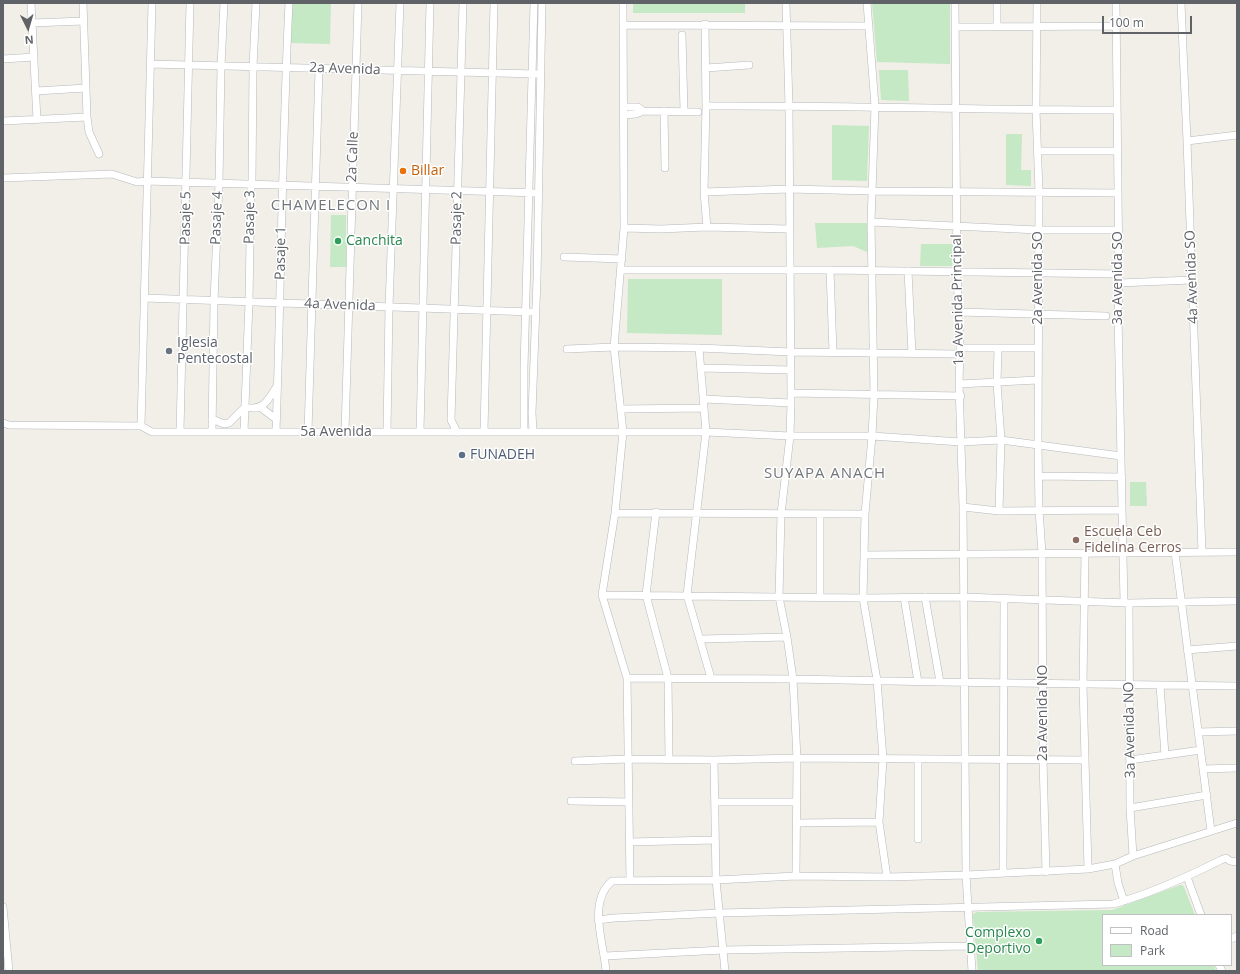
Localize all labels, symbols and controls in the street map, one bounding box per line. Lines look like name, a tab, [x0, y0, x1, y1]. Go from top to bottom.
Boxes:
north arrow	[8, 8, 48, 48]
scale bar	[1104, 8, 1194, 34]
text: 100 m	[1109, 14, 1144, 31]
text: N	[24, 33, 34, 48]
street label: 2a Avenida	[309, 59, 381, 79]
street label: 2a Calle	[344, 131, 362, 183]
place label: Billar	[411, 163, 444, 179]
marker: Billar	[398, 166, 408, 176]
street label: Pasaje 3	[241, 190, 259, 244]
street label: Pasaje 5	[177, 191, 195, 245]
street label: Pasaje 4	[208, 191, 226, 245]
street label: Pasaje 2	[448, 191, 466, 245]
district label: CHAMELECON I	[271, 197, 391, 215]
street label: Pasaje 1	[272, 226, 290, 280]
street label: 4a Avenida SO	[1182, 230, 1202, 324]
street label: 2a Avenida SO	[1030, 231, 1046, 325]
street label: 3a Avenida SO	[1110, 231, 1126, 325]
place label: Canchita	[346, 233, 403, 249]
street label: 1a Avenida Principal	[948, 234, 968, 366]
marker: Canchita	[333, 236, 343, 246]
street label: 4a Avenida	[304, 295, 376, 315]
place label: Iglesia Pentecostal	[177, 335, 253, 368]
marker: Iglesia Pentecostal	[164, 346, 174, 356]
street label: 5a Avenida	[300, 424, 372, 440]
place label: FUNADEH	[470, 447, 535, 463]
marker: FUNADEH	[457, 450, 467, 460]
district label: SUYAPA ANACH	[764, 465, 886, 483]
place label: Escuela Ceb Fidelina Cerros	[1084, 524, 1181, 556]
marker: Escuela Ceb Fidelina Cerros	[1071, 535, 1081, 545]
street label: 2a Avenida NO	[1035, 665, 1051, 761]
street label: 3a Avenida NO	[1121, 682, 1139, 778]
legend	[1102, 914, 1232, 966]
text: Road	[1140, 922, 1169, 939]
place label: Complexo Deportivo	[965, 925, 1031, 958]
marker: Complexo Deportivo	[1034, 936, 1044, 946]
text: Park	[1140, 942, 1165, 959]

